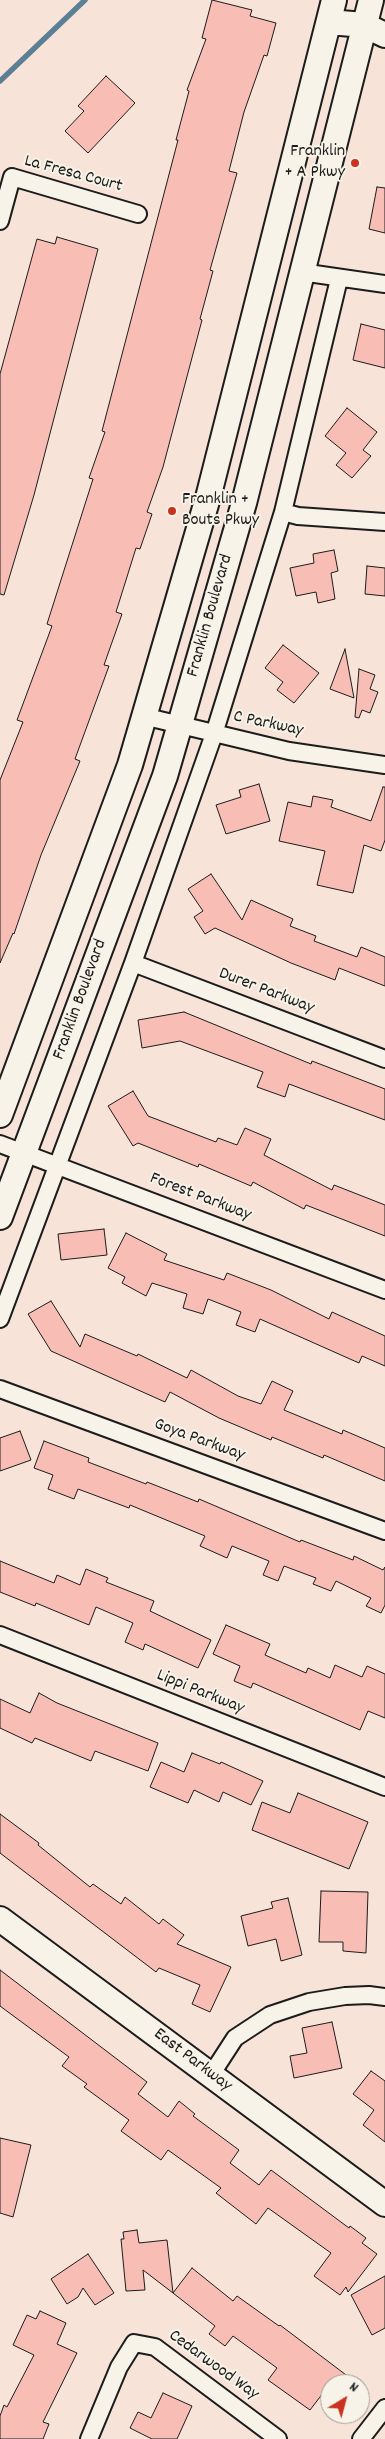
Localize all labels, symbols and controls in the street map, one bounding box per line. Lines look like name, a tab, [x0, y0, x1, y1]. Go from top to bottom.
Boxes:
place label: Franklin + A Pkwy	[284, 142, 345, 184]
street label: La Fresa Court	[22, 152, 124, 198]
marker: Franklin + A Pkwy	[349, 157, 361, 169]
place label: Franklin + Bouts Pkwy	[182, 490, 259, 532]
marker: Franklin + Bouts Pkwy	[166, 505, 178, 517]
street label: Franklin Boulevard	[183, 552, 239, 680]
street label: C Parkway	[231, 707, 305, 743]
street label: Franklin Boulevard	[49, 937, 113, 1063]
street label: Durer Parkway	[215, 964, 317, 1020]
street label: Forest Parkway	[146, 1169, 254, 1227]
street label: Goya Parkway	[151, 1415, 247, 1467]
street label: Lippi Parkway	[153, 1666, 247, 1720]
street label: East Parkway	[148, 2024, 236, 2098]
street label: Cedarwood Way	[164, 2326, 262, 2406]
north arrow	[320, 2374, 370, 2424]
text: N	[345, 2378, 362, 2398]

